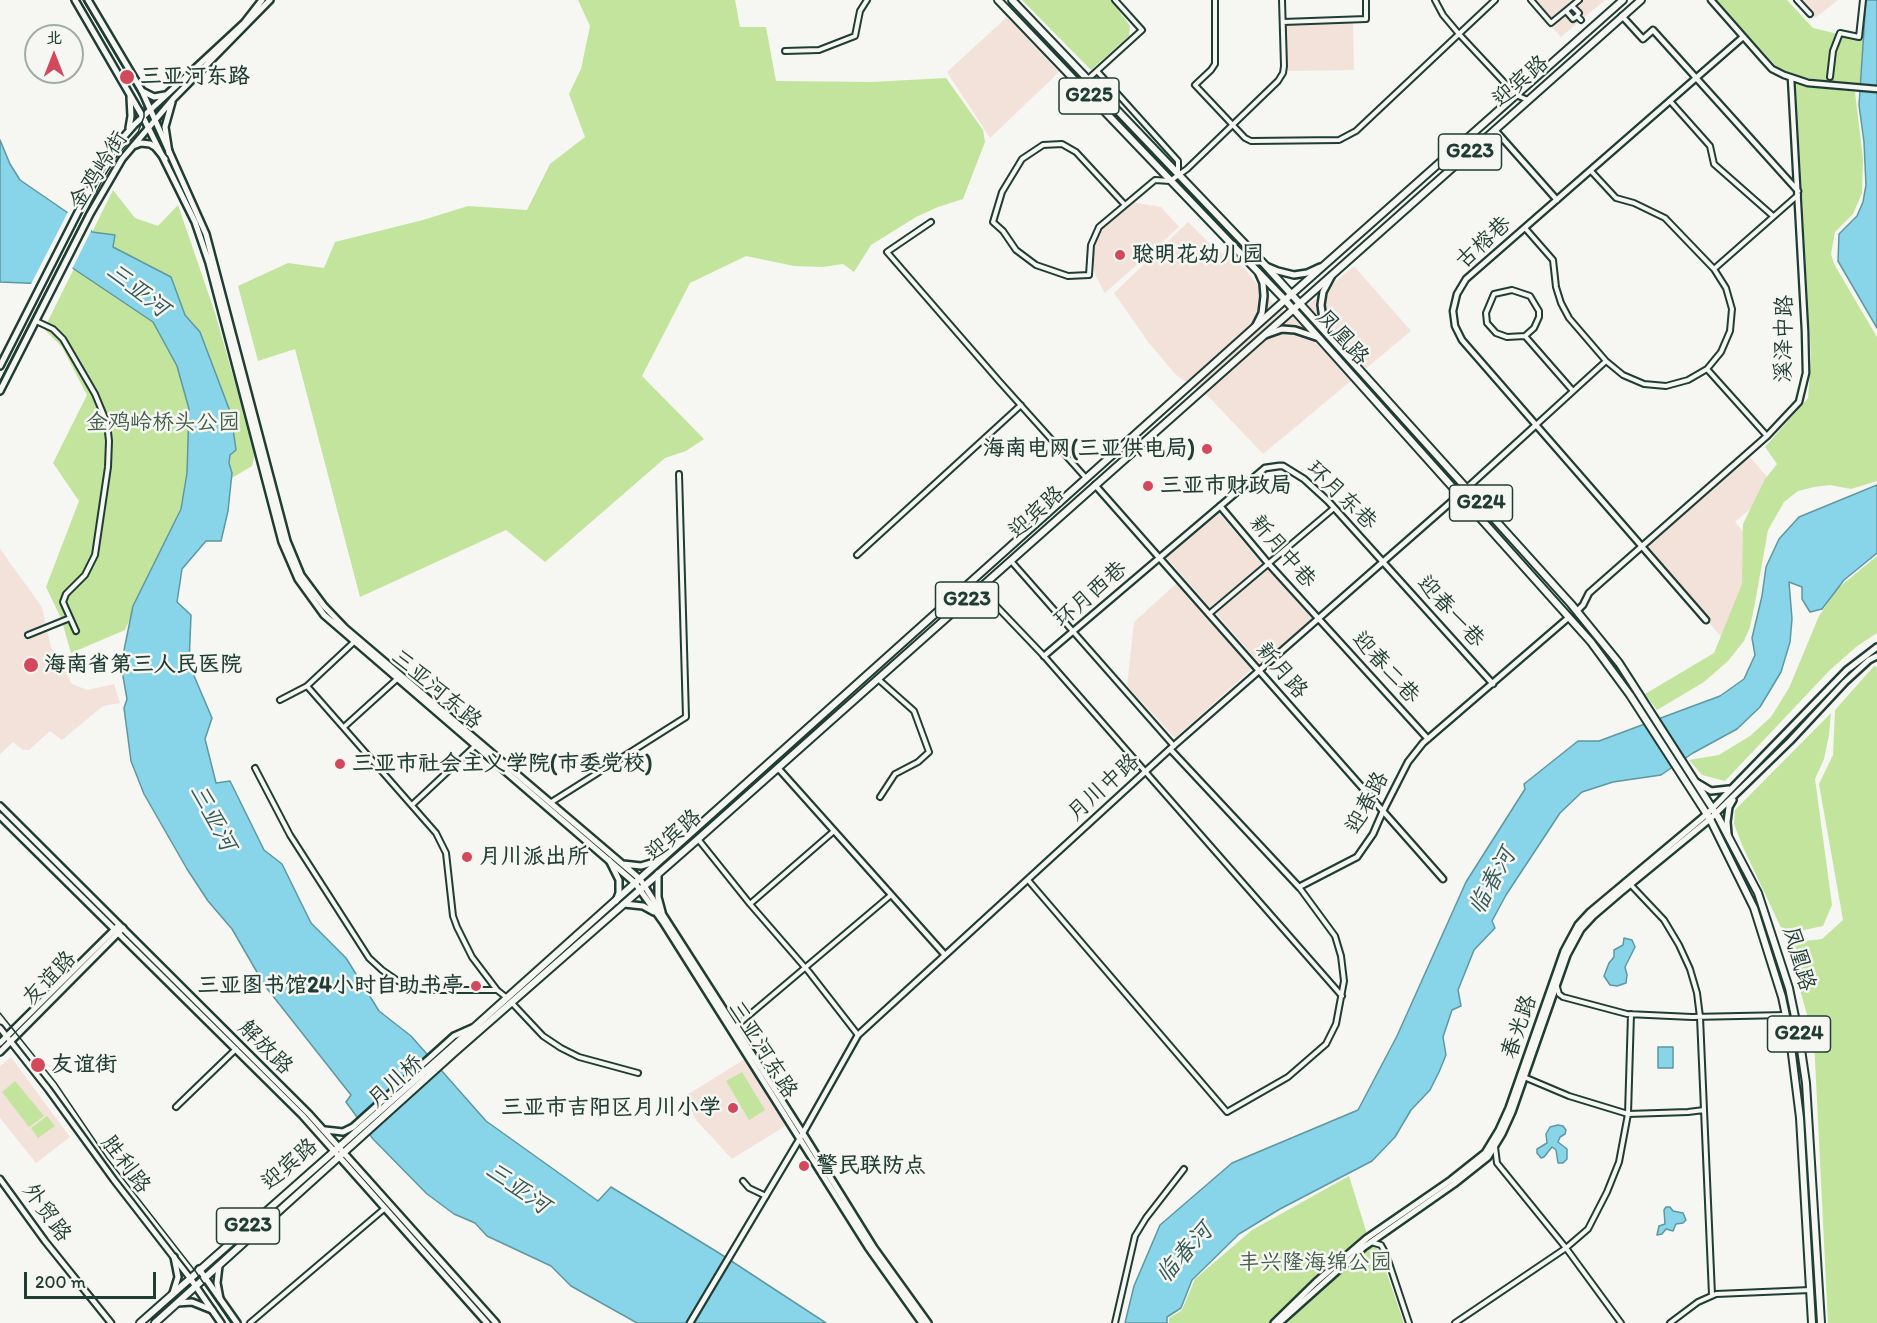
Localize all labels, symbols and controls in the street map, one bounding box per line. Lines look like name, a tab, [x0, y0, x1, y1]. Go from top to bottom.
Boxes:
north arrow	[24, 24, 84, 84]
text: 北	[46, 28, 62, 47]
street label: 迎宾路	[1487, 50, 1555, 114]
place label: 三亚河东路	[140, 64, 250, 90]
marker: 三亚河东路	[118, 68, 136, 86]
road number: G225	[1059, 78, 1119, 114]
street label: 金鸡岭街	[64, 127, 134, 215]
road number: G223	[1438, 134, 1502, 170]
street label: 古榕巷	[1451, 211, 1517, 275]
place label: 聪明花幼儿园	[1132, 242, 1264, 268]
marker: 聪明花幼儿园	[1113, 248, 1127, 262]
water label: 三亚河	[100, 257, 174, 325]
street label: 溪泽中路	[1771, 295, 1799, 383]
street label: 凤凰路	[1310, 305, 1374, 371]
park label: 金鸡岭桥头公园	[86, 410, 240, 436]
place label: 海南电网(三亚供电局)	[983, 436, 1195, 462]
marker: 海南电网(三亚供电局)	[1200, 442, 1214, 456]
street label: 环月东巷	[1300, 456, 1382, 536]
place label: 三亚市财政局	[1160, 473, 1292, 499]
marker: 三亚市财政局	[1141, 479, 1155, 493]
street label: 迎宾路	[1004, 481, 1070, 545]
road number: G224	[1450, 485, 1512, 521]
street label: 新月中巷	[1243, 510, 1321, 594]
street label: 环月西巷	[1049, 556, 1133, 634]
street label: 迎春一巷	[1411, 570, 1489, 654]
road number: G223	[936, 582, 998, 618]
street label: 迎春二巷	[1346, 626, 1424, 710]
street label: 新月路	[1249, 637, 1313, 705]
street label: 三亚河东路	[385, 645, 487, 735]
place label: 海南省第三人民医院	[44, 652, 242, 678]
marker: 海南省第三人民医院	[22, 656, 40, 674]
street label: 月川中路	[1062, 749, 1146, 827]
place label: 三亚市社会主义学院(市委党校)	[352, 751, 652, 777]
marker: 三亚市社会主义学院(市委党校)	[333, 757, 347, 771]
street label: 迎春路	[1341, 768, 1395, 838]
water label: 三亚河	[182, 779, 242, 857]
street label: 迎宾路	[640, 804, 708, 868]
place label: 月川派出所	[479, 844, 589, 870]
water label: 临春河	[1463, 844, 1523, 920]
marker: 月川派出所	[460, 850, 474, 864]
street label: 凤凰路	[1776, 924, 1820, 994]
street label: 友谊路	[18, 946, 82, 1012]
place label: 三亚图书馆24小时自助书亭	[197, 973, 464, 999]
marker: 三亚图书馆24小时自助书亭	[469, 979, 483, 993]
street label: 春光路	[1497, 992, 1543, 1062]
street label: 三亚河东路	[722, 996, 802, 1104]
street label: 解放路	[232, 1015, 298, 1081]
road number: G224	[1768, 1016, 1830, 1052]
street label: 月川桥	[363, 1050, 429, 1114]
place label: 友谊街	[51, 1052, 117, 1078]
marker: 友谊街	[29, 1056, 47, 1074]
place label: 三亚市吉阳区月川小学	[501, 1095, 721, 1121]
marker: 三亚市吉阳区月川小学	[726, 1101, 740, 1115]
street label: 胜利路	[95, 1131, 155, 1199]
street label: 迎宾路	[256, 1133, 324, 1197]
place label: 警民联防点	[816, 1153, 926, 1179]
water label: 三亚河	[479, 1157, 555, 1221]
marker: 警民联防点	[797, 1159, 811, 1173]
street label: 外贸路	[16, 1179, 76, 1247]
road number: G223	[216, 1208, 280, 1244]
water label: 临春河	[1150, 1218, 1220, 1290]
park label: 丰兴隆海绵公园	[1238, 1250, 1392, 1276]
scale bar	[27, 1260, 159, 1298]
text: 200 m	[35, 1271, 86, 1293]

